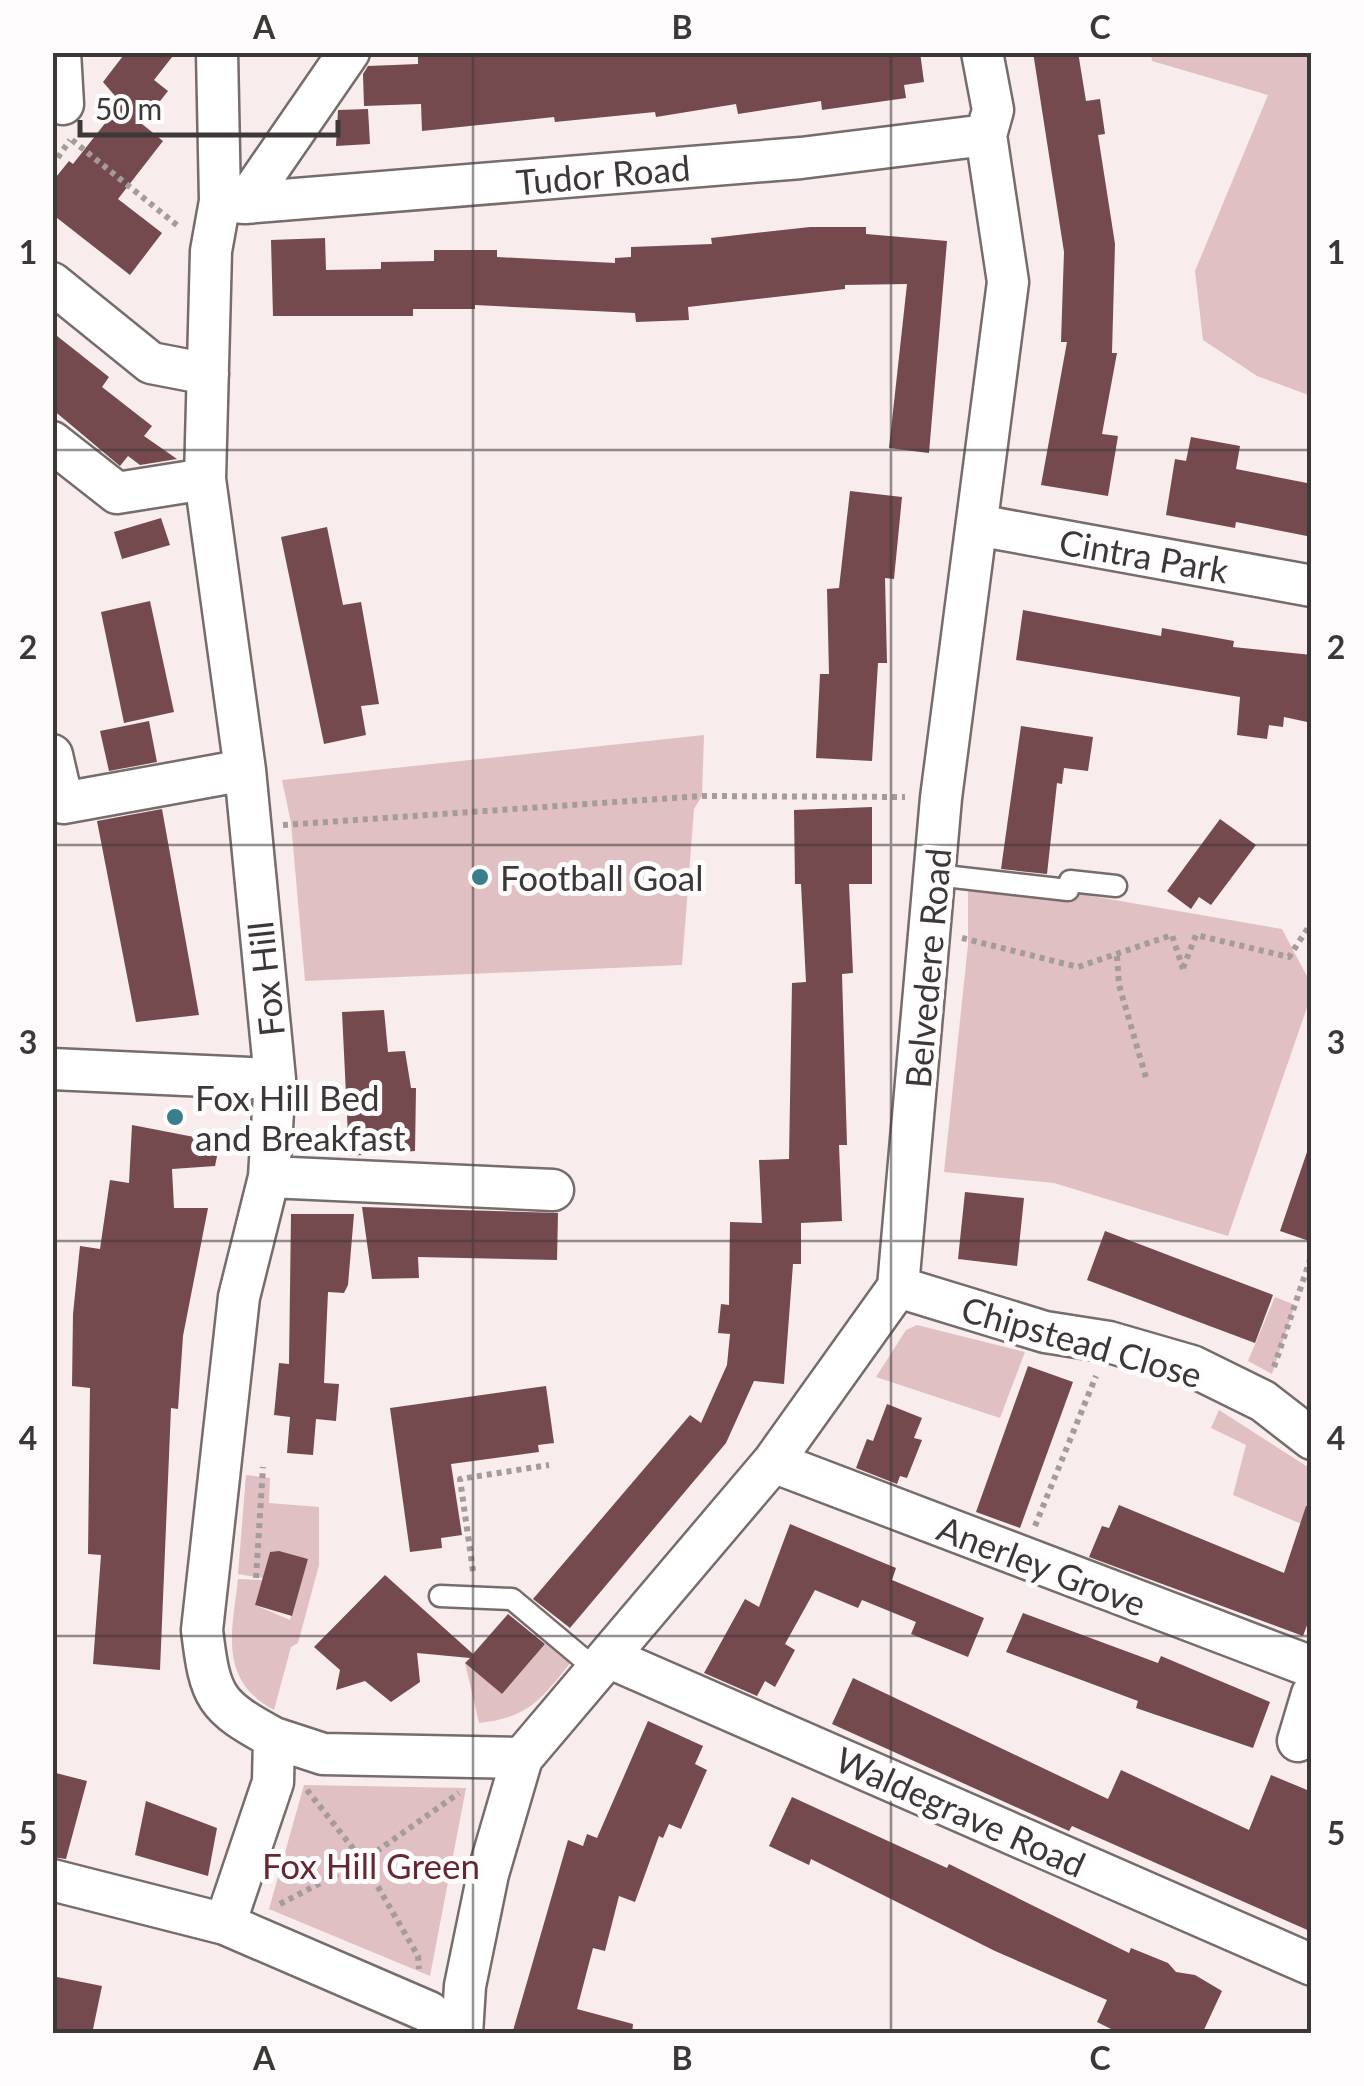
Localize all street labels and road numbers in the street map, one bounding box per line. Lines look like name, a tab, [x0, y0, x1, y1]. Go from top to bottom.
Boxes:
street label: Tudor Road	[514, 145, 692, 203]
street label: Cintra Park	[1056, 519, 1232, 591]
street label: Belvedere Road	[896, 846, 958, 1090]
street label: Fox Hill	[238, 920, 292, 1038]
street label: Chipstead Close	[957, 1287, 1207, 1395]
street label: Anerley Grove	[932, 1506, 1152, 1624]
street label: Waldegrave Road	[830, 1737, 1092, 1885]

